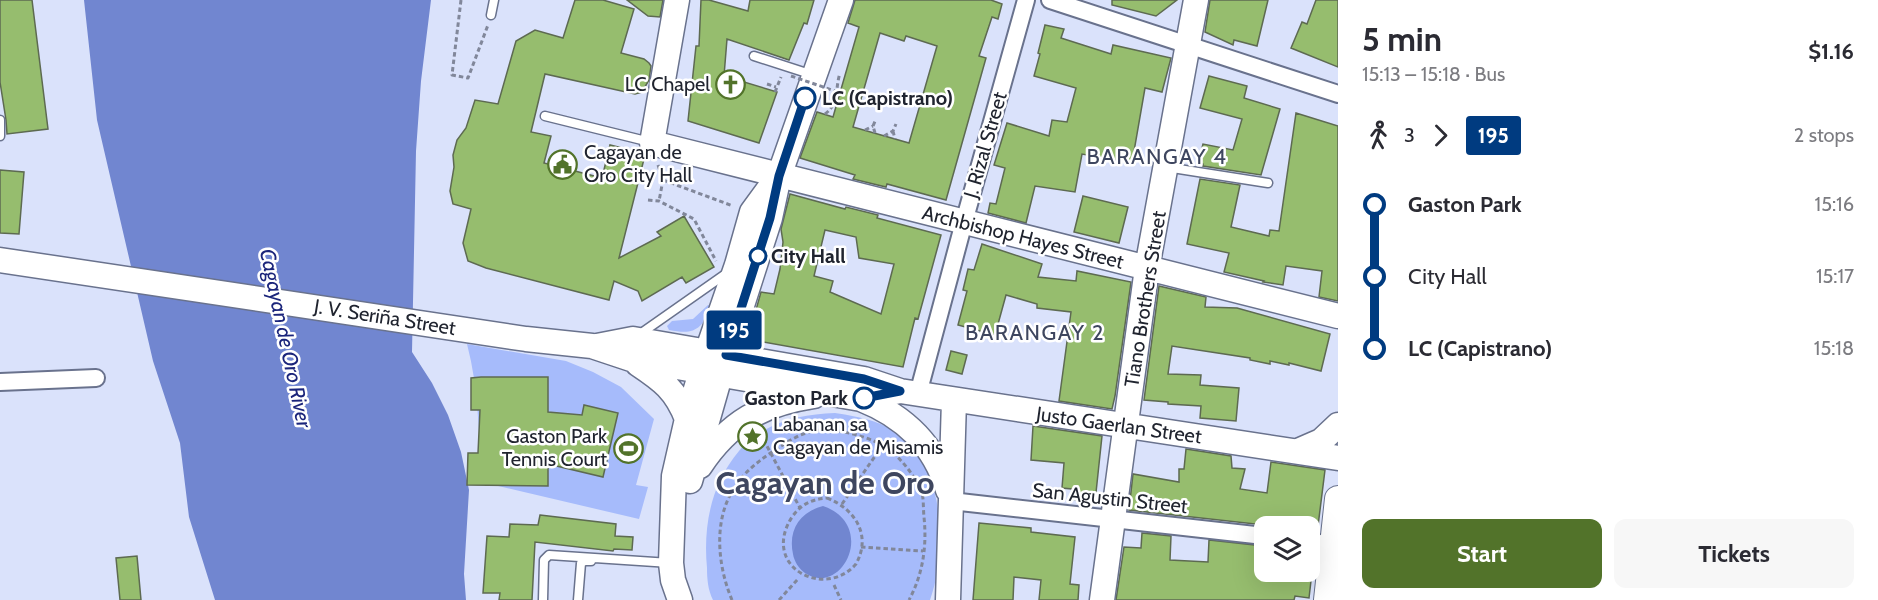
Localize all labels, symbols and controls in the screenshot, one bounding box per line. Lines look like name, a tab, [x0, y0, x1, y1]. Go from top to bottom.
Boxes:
text: 5 min	[1362, 19, 1442, 59]
text: $1.16	[1808, 38, 1854, 65]
text: 15:13 – 15:18 · Bus	[1362, 62, 1505, 86]
church icon: LC Chapel	[715, 68, 747, 100]
place label: LC Chapel	[625, 72, 710, 96]
place label: LC (Capistrano)	[822, 86, 953, 110]
marker: LC (Capistrano)	[794, 87, 816, 109]
street label: J. Rizal Street	[958, 89, 1012, 202]
icon: walk	[1362, 119, 1395, 152]
icon: forward	[1424, 119, 1457, 152]
text: 3	[1404, 123, 1415, 147]
text: 195	[1478, 123, 1509, 148]
text: 2 stops	[1794, 123, 1854, 147]
place label: Cagayan de Oro City Hall	[584, 140, 693, 187]
district label: BARANGAY 4	[1086, 143, 1228, 170]
public building icon: Cagayan de Oro City Hall	[547, 148, 579, 180]
text: Gaston Park	[1408, 191, 1522, 218]
text: 15:16	[1815, 192, 1854, 216]
street label: Archbishop Hayes Street	[920, 200, 1127, 274]
street label: Tiano Brothers Street	[1119, 209, 1171, 389]
place label: City Hall	[771, 244, 845, 268]
water label: Cagayan de Oro River	[255, 246, 318, 431]
marker: City Hall	[749, 247, 767, 265]
text: City Hall	[1408, 263, 1487, 290]
text: 15:17	[1816, 264, 1854, 288]
street label: J. V. Seriña Street	[312, 294, 458, 340]
line badge: 195	[700, 310, 768, 350]
text: 195	[719, 318, 749, 343]
district label: BARANGAY 2	[965, 319, 1105, 346]
text: LC (Capistrano)	[1408, 335, 1552, 362]
text: 15:18	[1814, 336, 1854, 360]
place label: Gaston Park	[745, 386, 848, 410]
marker: Gaston Park	[853, 387, 875, 409]
street label: Justo Gaerlan Street	[1034, 401, 1204, 449]
place label: Labanan sa Cagayan de Misamis	[773, 412, 943, 459]
place icon: Labanan sa Cagayan de Misamis	[736, 420, 768, 452]
place label: Gaston Park Tennis Court	[502, 424, 607, 471]
sports icon: Gaston Park Tennis Court	[612, 432, 644, 464]
district label: Cagayan de Oro	[715, 463, 935, 502]
street label: San Agustin Street	[1031, 478, 1189, 518]
map controls	[1254, 516, 1320, 582]
button: layers	[1254, 516, 1320, 582]
button: Start	[1362, 519, 1602, 588]
button: Tickets	[1614, 519, 1854, 588]

